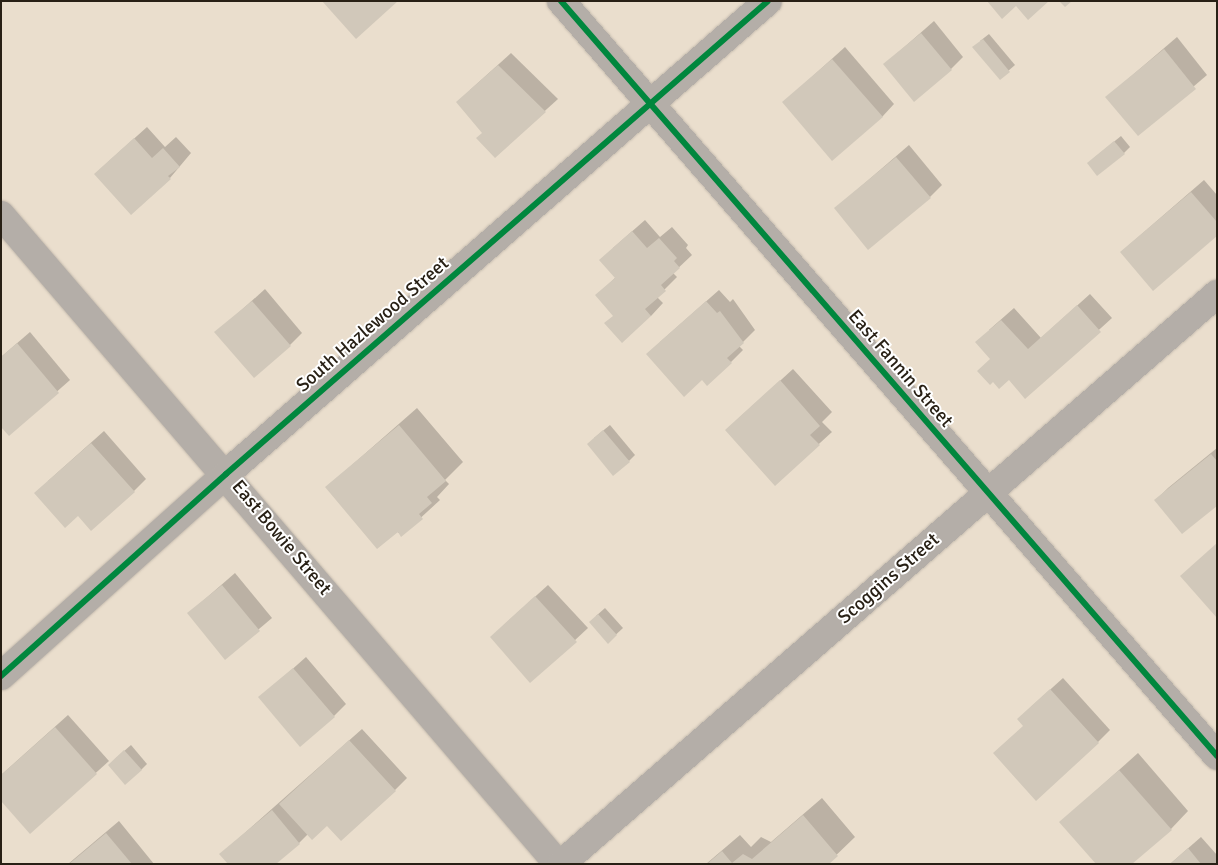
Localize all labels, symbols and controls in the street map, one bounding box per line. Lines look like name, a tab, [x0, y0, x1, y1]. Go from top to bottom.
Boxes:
street label: South Hazlewood Street	[292, 253, 454, 397]
street label: East Fannin Street	[843, 306, 957, 432]
street label: East Bowie Street	[226, 476, 336, 600]
street label: Scoggins Street	[834, 529, 944, 629]

